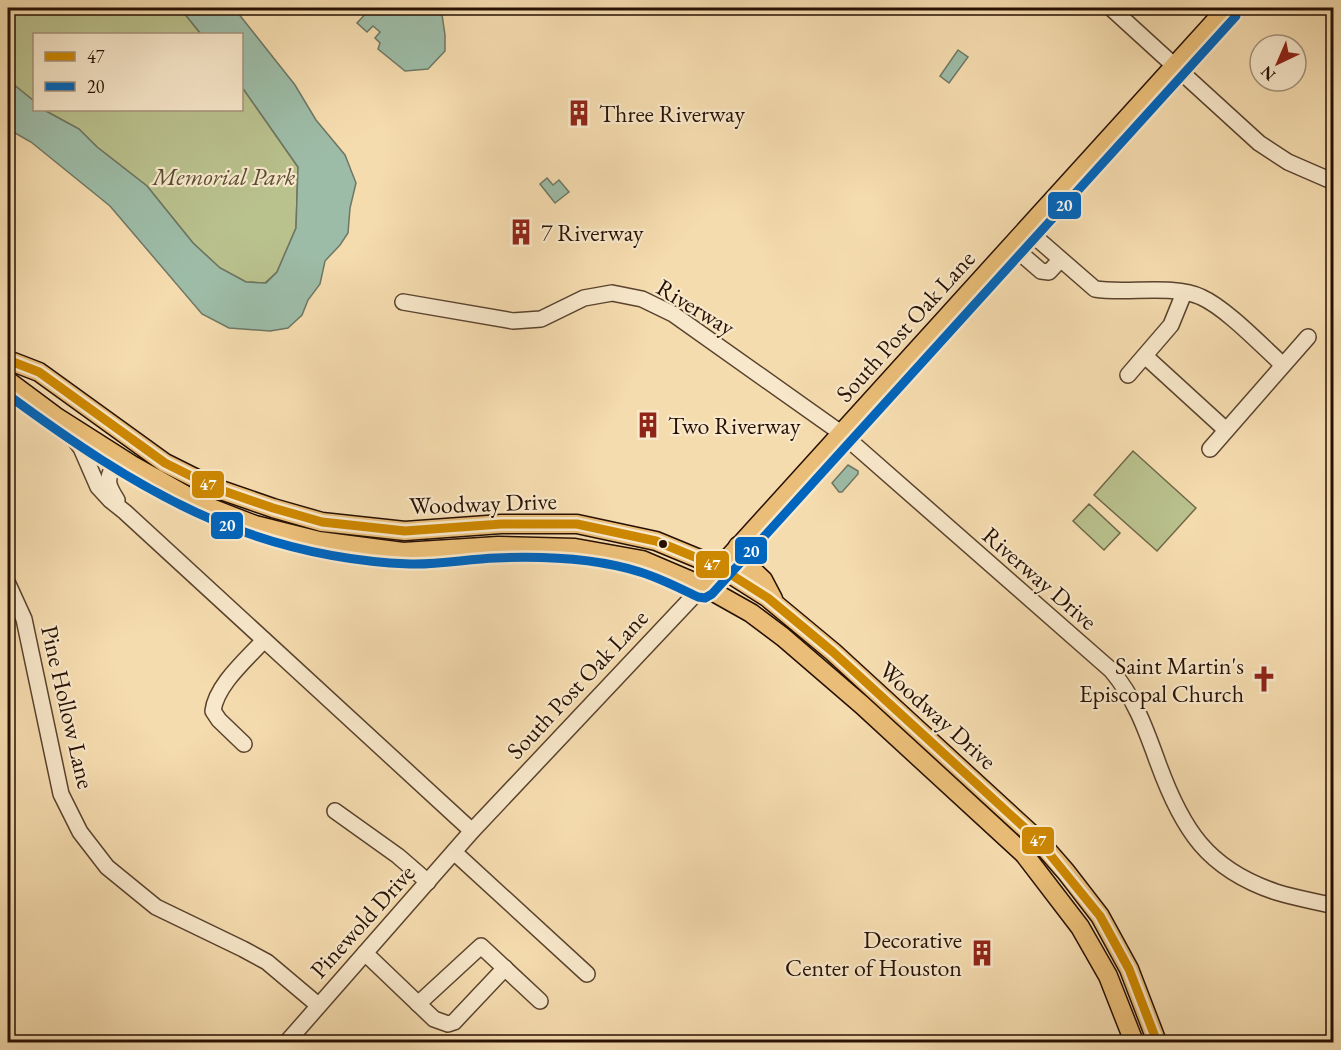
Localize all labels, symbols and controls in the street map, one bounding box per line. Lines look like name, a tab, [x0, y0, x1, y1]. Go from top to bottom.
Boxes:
legend	[33, 33, 243, 111]
north arrow	[1248, 33, 1308, 93]
text: 47	[87, 45, 105, 68]
text: N	[1256, 61, 1280, 85]
text: 20	[87, 75, 105, 98]
building icon: Three Riverway	[564, 98, 594, 128]
place label: Three Riverway	[599, 98, 745, 129]
park label: Memorial Park	[151, 161, 296, 192]
line badge: 20	[1047, 191, 1082, 220]
text: 20	[1056, 195, 1073, 216]
building icon: 7 Riverway	[506, 217, 536, 247]
place label: 7 Riverway	[541, 217, 644, 248]
street label: South Post Oak Lane	[829, 244, 981, 408]
street label: Riverway	[651, 272, 741, 343]
building icon: Two Riverway	[633, 410, 663, 440]
place label: Two Riverway	[668, 410, 801, 441]
line badge: 47	[191, 470, 225, 499]
text: 47	[200, 474, 217, 495]
street label: Woodway Drive	[409, 485, 557, 521]
line badge: 20	[210, 511, 244, 540]
text: 20	[219, 515, 236, 536]
street label: Riverway Drive	[976, 520, 1104, 636]
line badge: 20	[734, 536, 768, 565]
unlabelled marker	[657, 538, 669, 550]
text: 20	[743, 541, 760, 562]
line badge: 47	[695, 550, 730, 579]
text: 47	[704, 554, 721, 575]
street label: South Post Oak Lane	[500, 602, 654, 766]
street label: Pine Hollow Lane	[34, 622, 102, 792]
place label: Saint Martin's Episcopal Church	[1079, 650, 1244, 709]
street label: Woodway Drive	[873, 654, 1003, 776]
church icon: Saint Martin's Episcopal Church	[1249, 664, 1279, 694]
line badge: 47	[1021, 826, 1055, 855]
text: 47	[1030, 830, 1047, 851]
street label: Pinewold Drive	[303, 858, 421, 984]
place label: Decorative Center of Houston	[785, 924, 962, 983]
building icon: Decorative Center of Houston	[967, 938, 997, 968]

